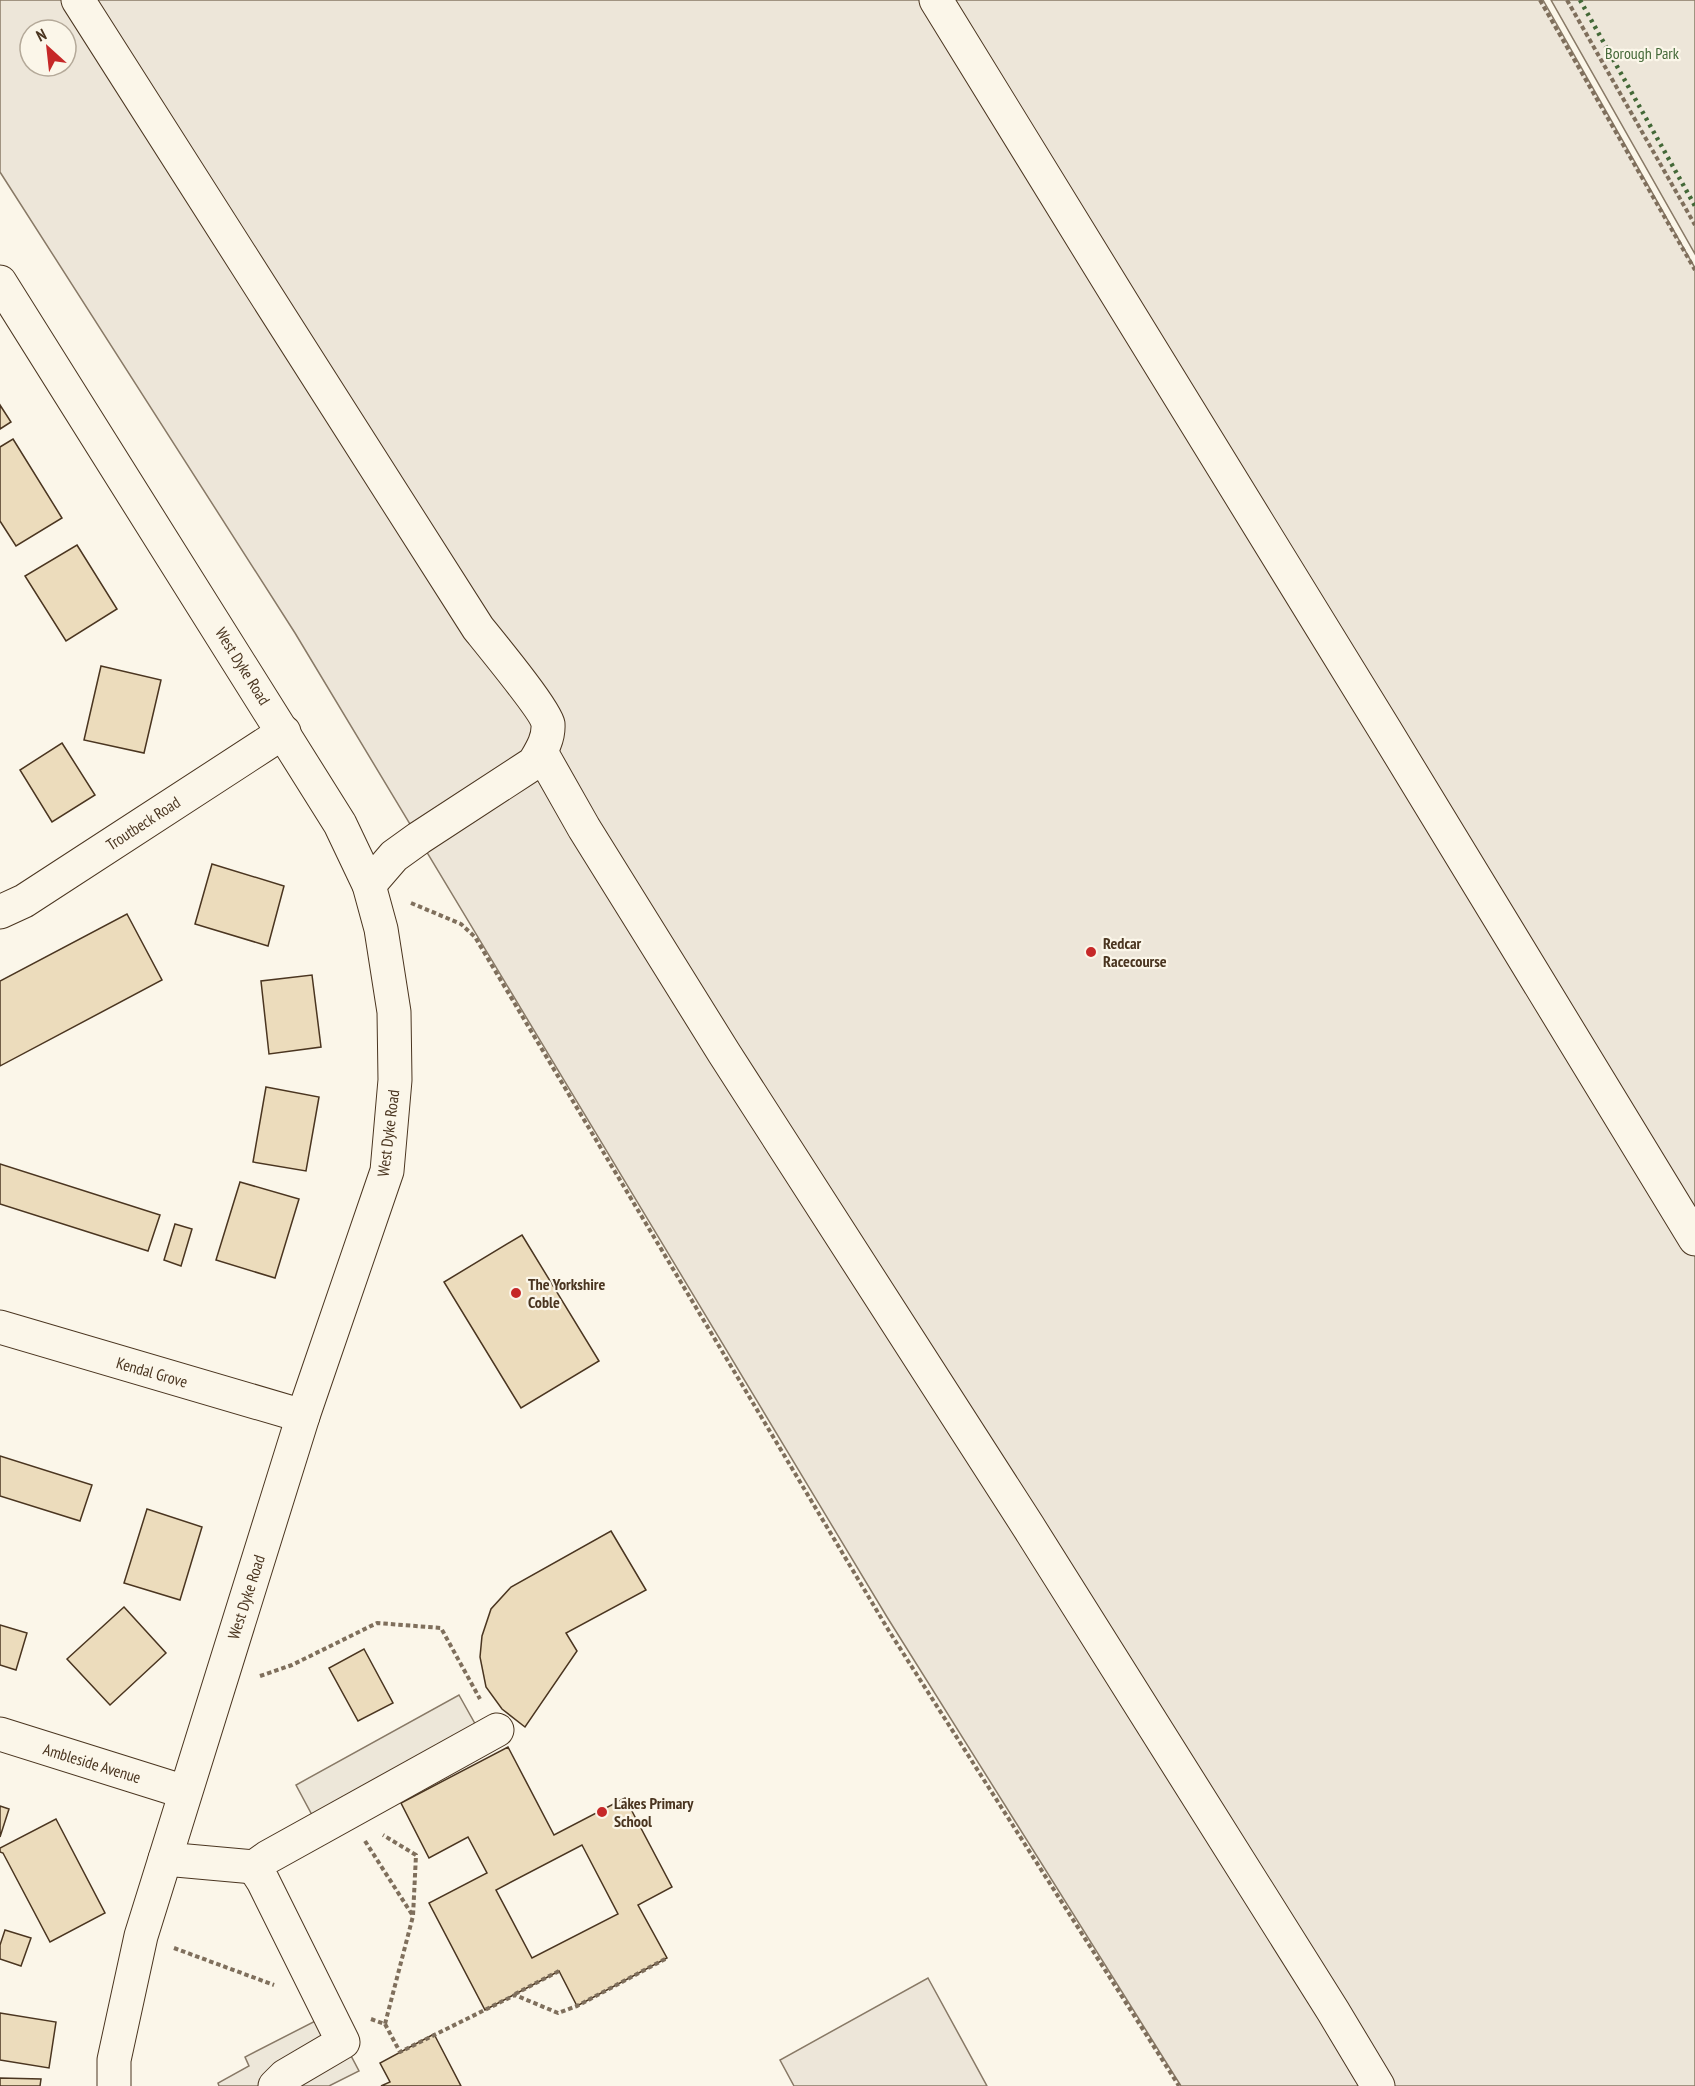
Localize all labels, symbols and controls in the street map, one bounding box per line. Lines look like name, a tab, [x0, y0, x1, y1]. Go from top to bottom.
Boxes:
north arrow	[18, 18, 78, 78]
text: N	[33, 24, 50, 46]
park label: Borough Park	[1605, 43, 1680, 63]
street label: West Dyke Road	[211, 624, 275, 708]
street label: Troutbeck Road	[102, 792, 184, 854]
place label: Redcar Racecourse	[1103, 933, 1167, 971]
marker: Redcar Racecourse	[1084, 945, 1098, 959]
street label: West Dyke Road	[373, 1088, 403, 1178]
place label: The Yorkshire Coble	[528, 1274, 605, 1312]
marker: The Yorkshire Coble	[509, 1286, 523, 1300]
street label: Kendal Grove	[114, 1352, 190, 1392]
street label: West Dyke Road	[223, 1552, 269, 1642]
street label: Ambleside Avenue	[41, 1739, 143, 1787]
place label: Lakes Primary School	[614, 1793, 694, 1831]
marker: Lakes Primary School	[595, 1805, 609, 1819]

